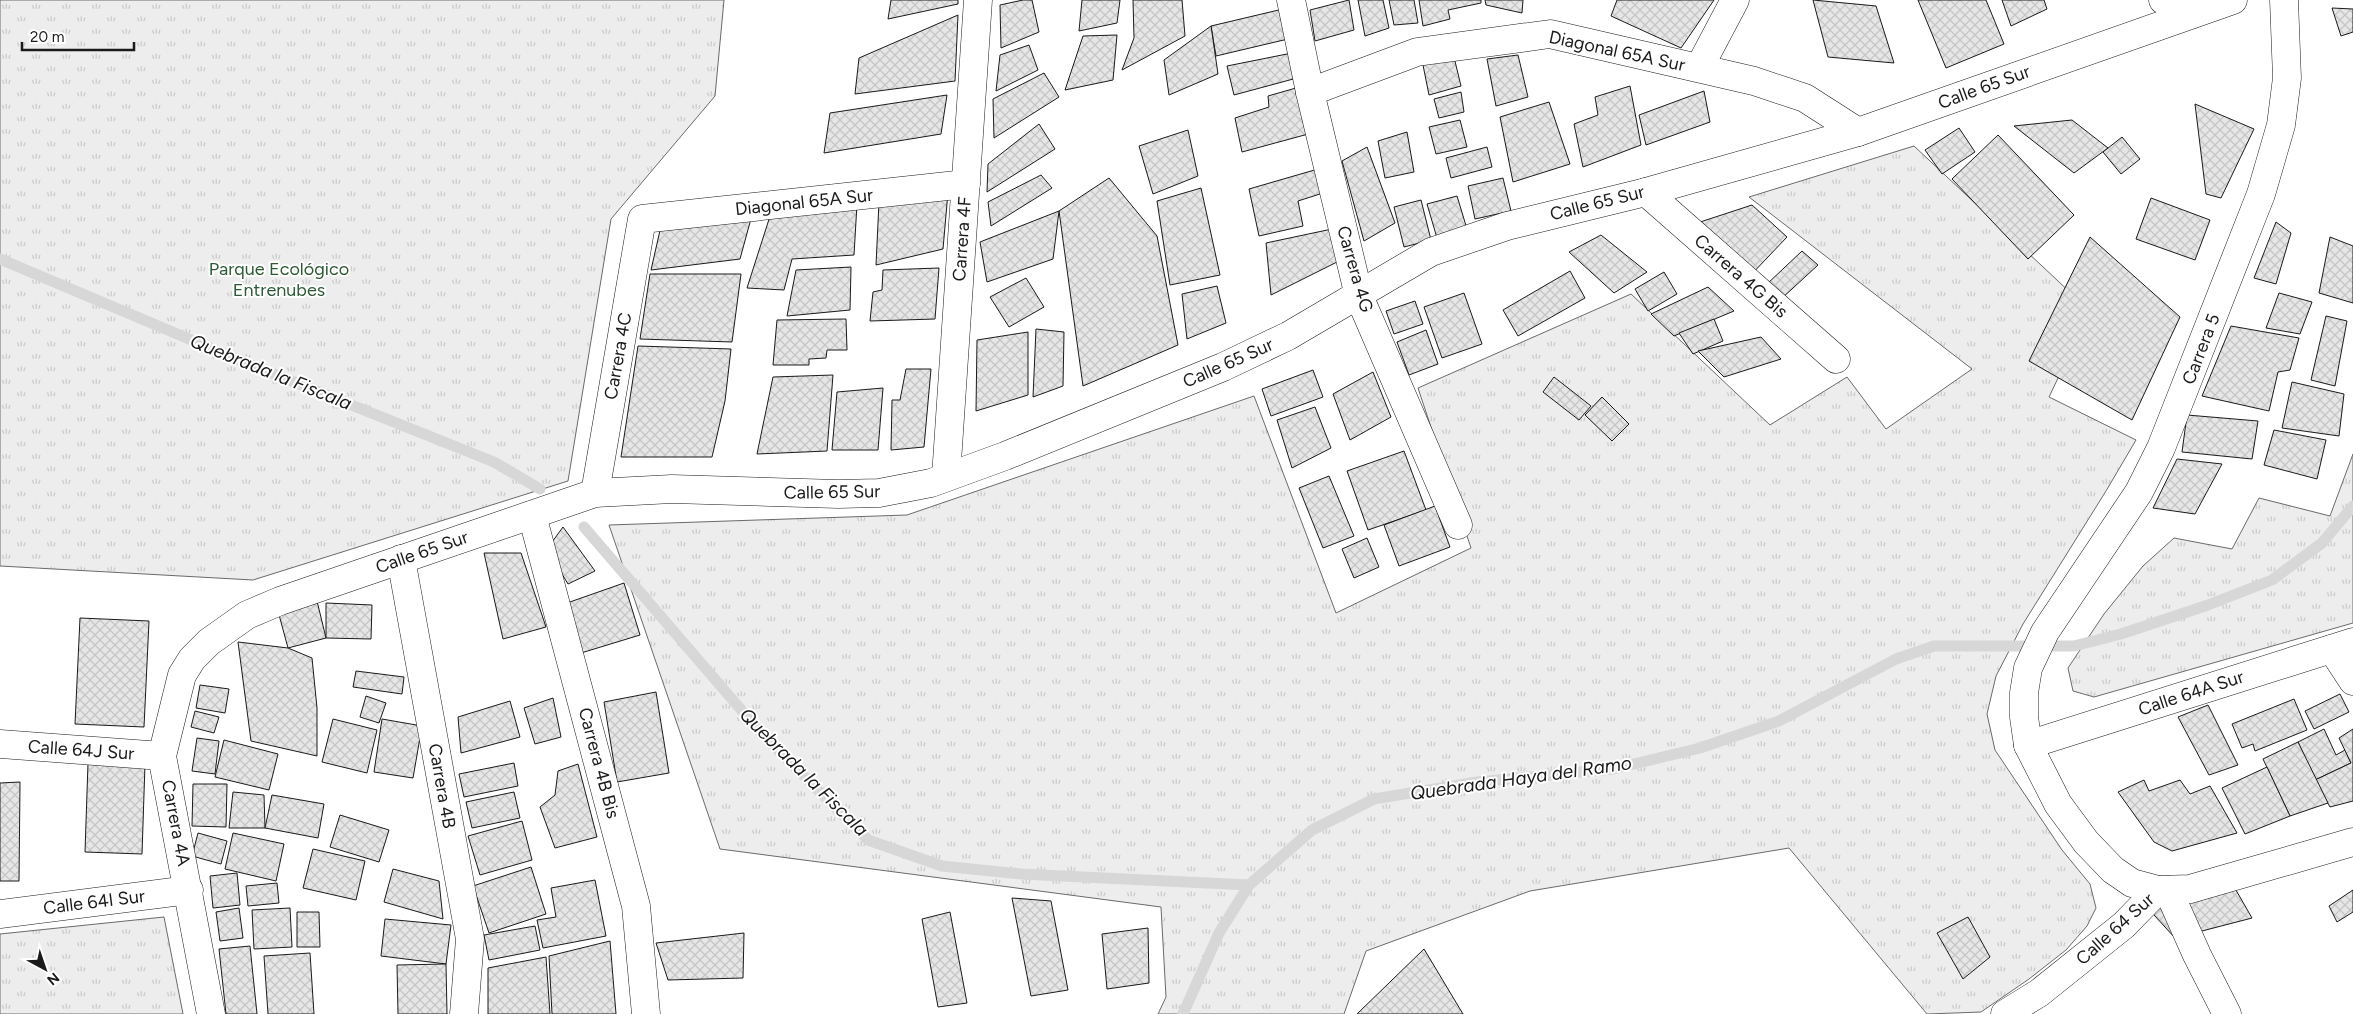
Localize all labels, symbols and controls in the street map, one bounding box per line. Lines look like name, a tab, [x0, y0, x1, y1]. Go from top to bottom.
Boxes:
scale bar	[22, 20, 135, 52]
street label: Diagonal 65A Sur	[1547, 26, 1687, 76]
text: 20 m	[30, 28, 64, 46]
street label: Calle 65 Sur	[1935, 60, 2033, 114]
street label: Calle 65 Sur	[1548, 181, 1646, 225]
street label: Diagonal 65A Sur	[734, 184, 874, 220]
street label: Carrera 4F	[948, 196, 976, 282]
street label: Carrera 4G	[1332, 223, 1378, 315]
street label: Carrera 4G Bis	[1690, 229, 1792, 323]
park label: Parque Ecológico Entrenubes	[209, 258, 349, 301]
street label: Carrera 5	[2177, 310, 2225, 388]
street label: Carrera 4C	[600, 311, 636, 401]
water label: Quebrada la Fiscala	[187, 329, 355, 415]
street label: Calle 65 Sur	[1179, 333, 1277, 393]
street label: Calle 65 Sur	[784, 480, 880, 504]
street label: Calle 65 Sur	[373, 526, 471, 578]
street label: Calle 64A Sur	[2136, 666, 2246, 720]
water label: Quebrada la Fiscala	[735, 703, 873, 841]
street label: Carrera 4B Bis	[574, 705, 624, 821]
street label: Calle 64J Sur	[27, 735, 135, 765]
street label: Carrera 4B	[424, 742, 460, 830]
water label: Quebrada Haya del Ramo	[1409, 751, 1633, 805]
street label: Carrera 4A	[157, 778, 195, 868]
street label: Calle 64I Sur	[42, 885, 146, 919]
street label: Calle 64 Sur	[2071, 888, 2159, 970]
north arrow	[20, 944, 70, 994]
text: N	[43, 969, 63, 989]

